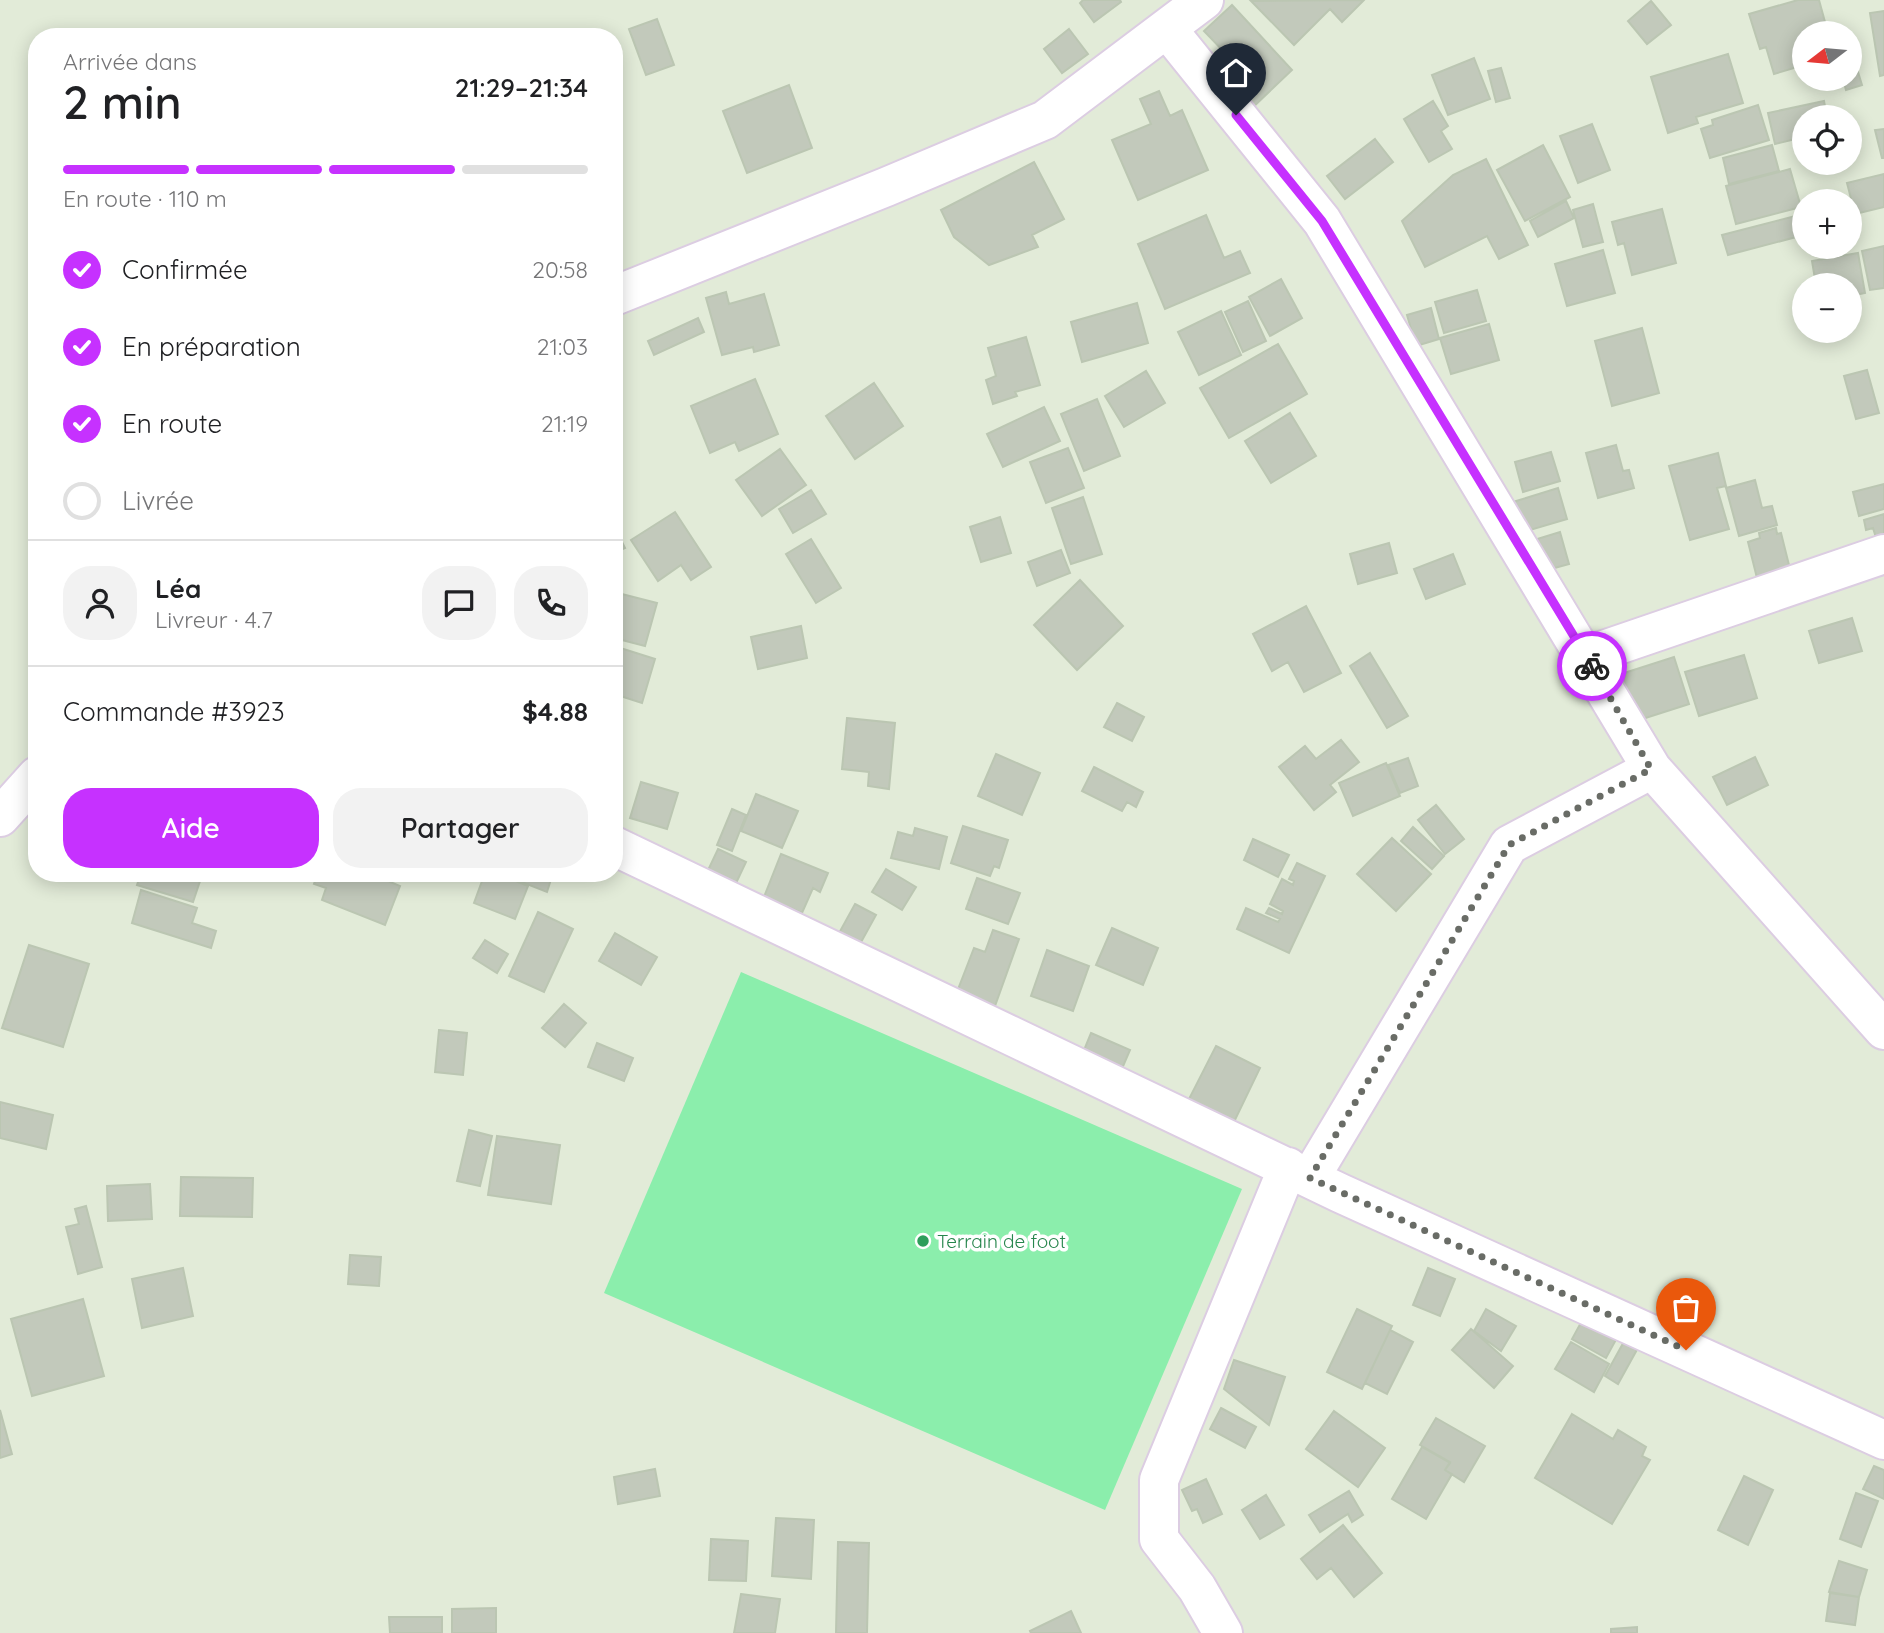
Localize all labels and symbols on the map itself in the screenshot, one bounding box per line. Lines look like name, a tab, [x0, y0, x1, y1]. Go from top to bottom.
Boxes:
north arrow	[1792, 21, 1862, 91]
pin	[1206, 43, 1266, 115]
courier	[1557, 631, 1627, 701]
place label: Terrain de foot	[937, 1229, 1066, 1253]
marker: Terrain de foot	[915, 1233, 931, 1249]
pin	[1656, 1278, 1716, 1350]

